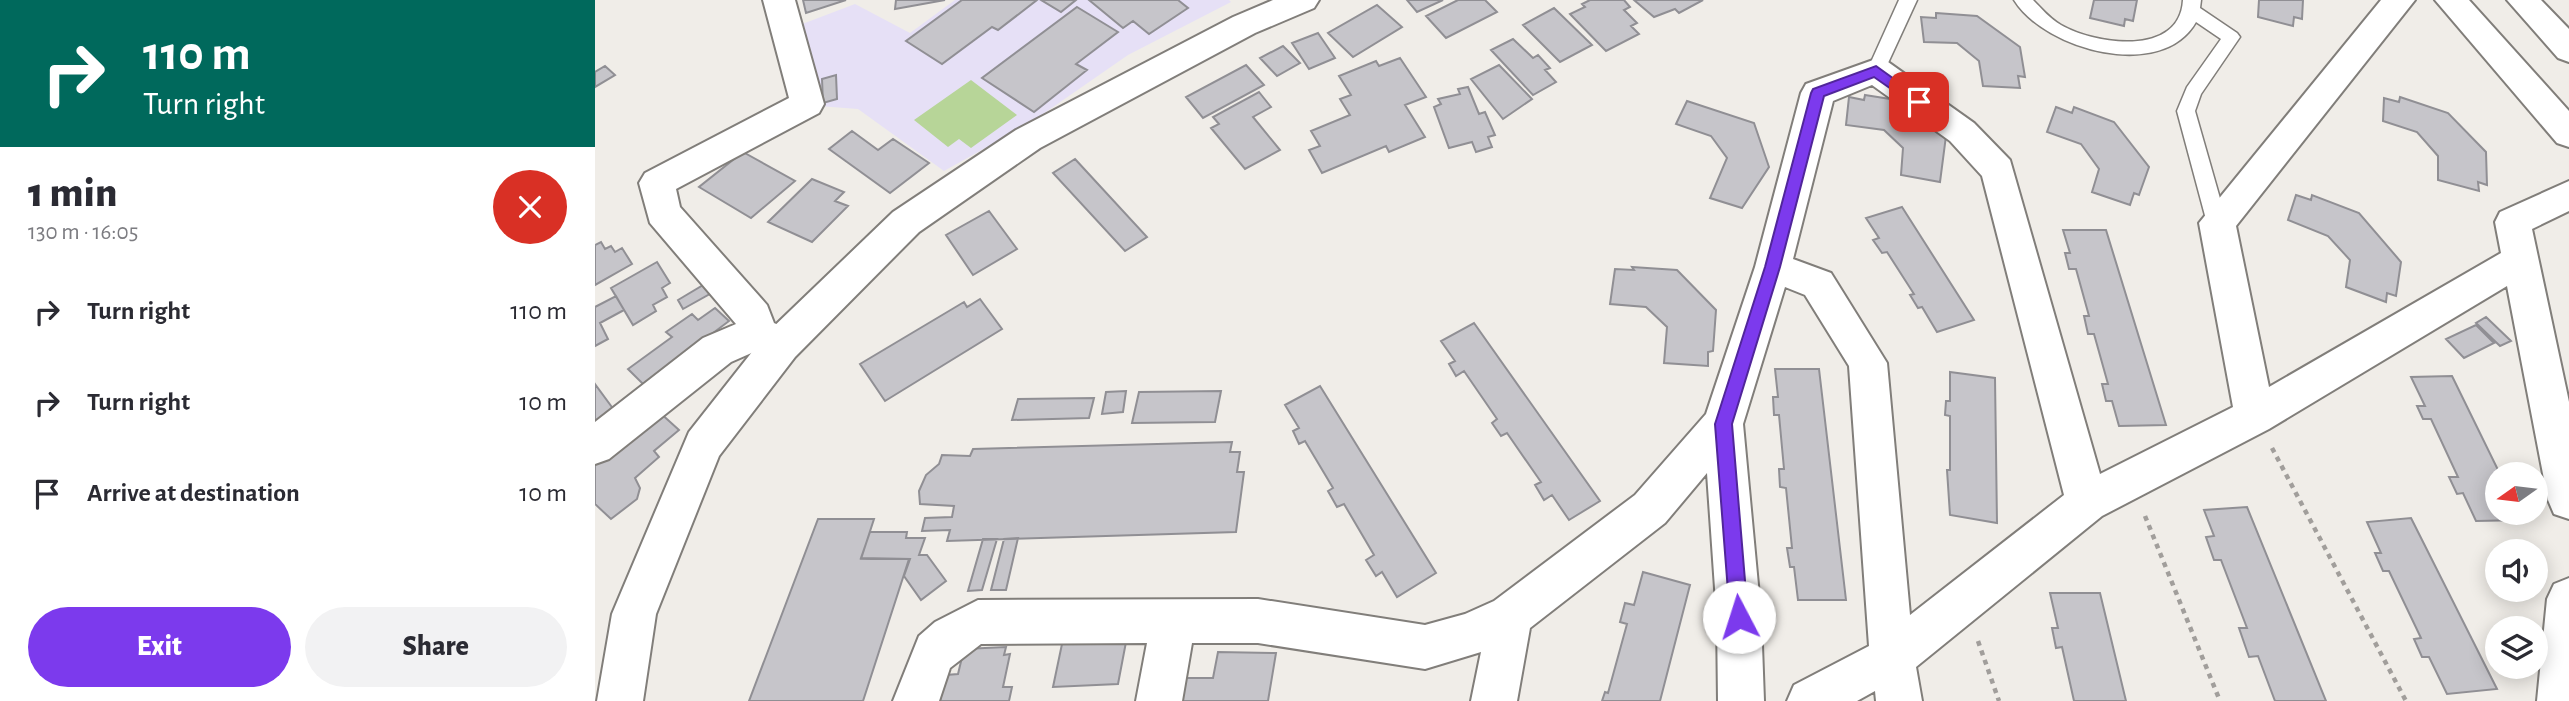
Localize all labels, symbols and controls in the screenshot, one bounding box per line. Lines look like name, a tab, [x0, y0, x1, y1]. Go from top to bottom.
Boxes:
icon: right	[28, 28, 119, 119]
text: 110 m	[143, 30, 251, 79]
pin	[1889, 72, 1949, 132]
icon: arrive	[1900, 83, 1938, 121]
text: Turn right	[143, 88, 265, 120]
button: close	[493, 170, 567, 244]
text: 1 min	[28, 172, 117, 214]
text: 130 m · 16:05	[28, 221, 138, 244]
icon: right	[28, 293, 66, 331]
text: Turn right	[87, 298, 190, 324]
text: 110 m	[510, 298, 567, 324]
icon: right	[28, 384, 66, 422]
text: Turn right	[87, 389, 190, 415]
text: 10 m	[519, 389, 567, 415]
north arrow	[2485, 462, 2548, 525]
map controls	[2485, 462, 2548, 679]
icon: arrive	[28, 475, 66, 513]
text: Arrive at destination	[87, 480, 300, 506]
text: 10 m	[519, 480, 567, 506]
button: sound	[2485, 539, 2548, 602]
position arrow	[1702, 580, 1776, 654]
button: Exit	[28, 607, 291, 687]
button: Share	[305, 607, 567, 687]
button: layers	[2485, 616, 2548, 679]

